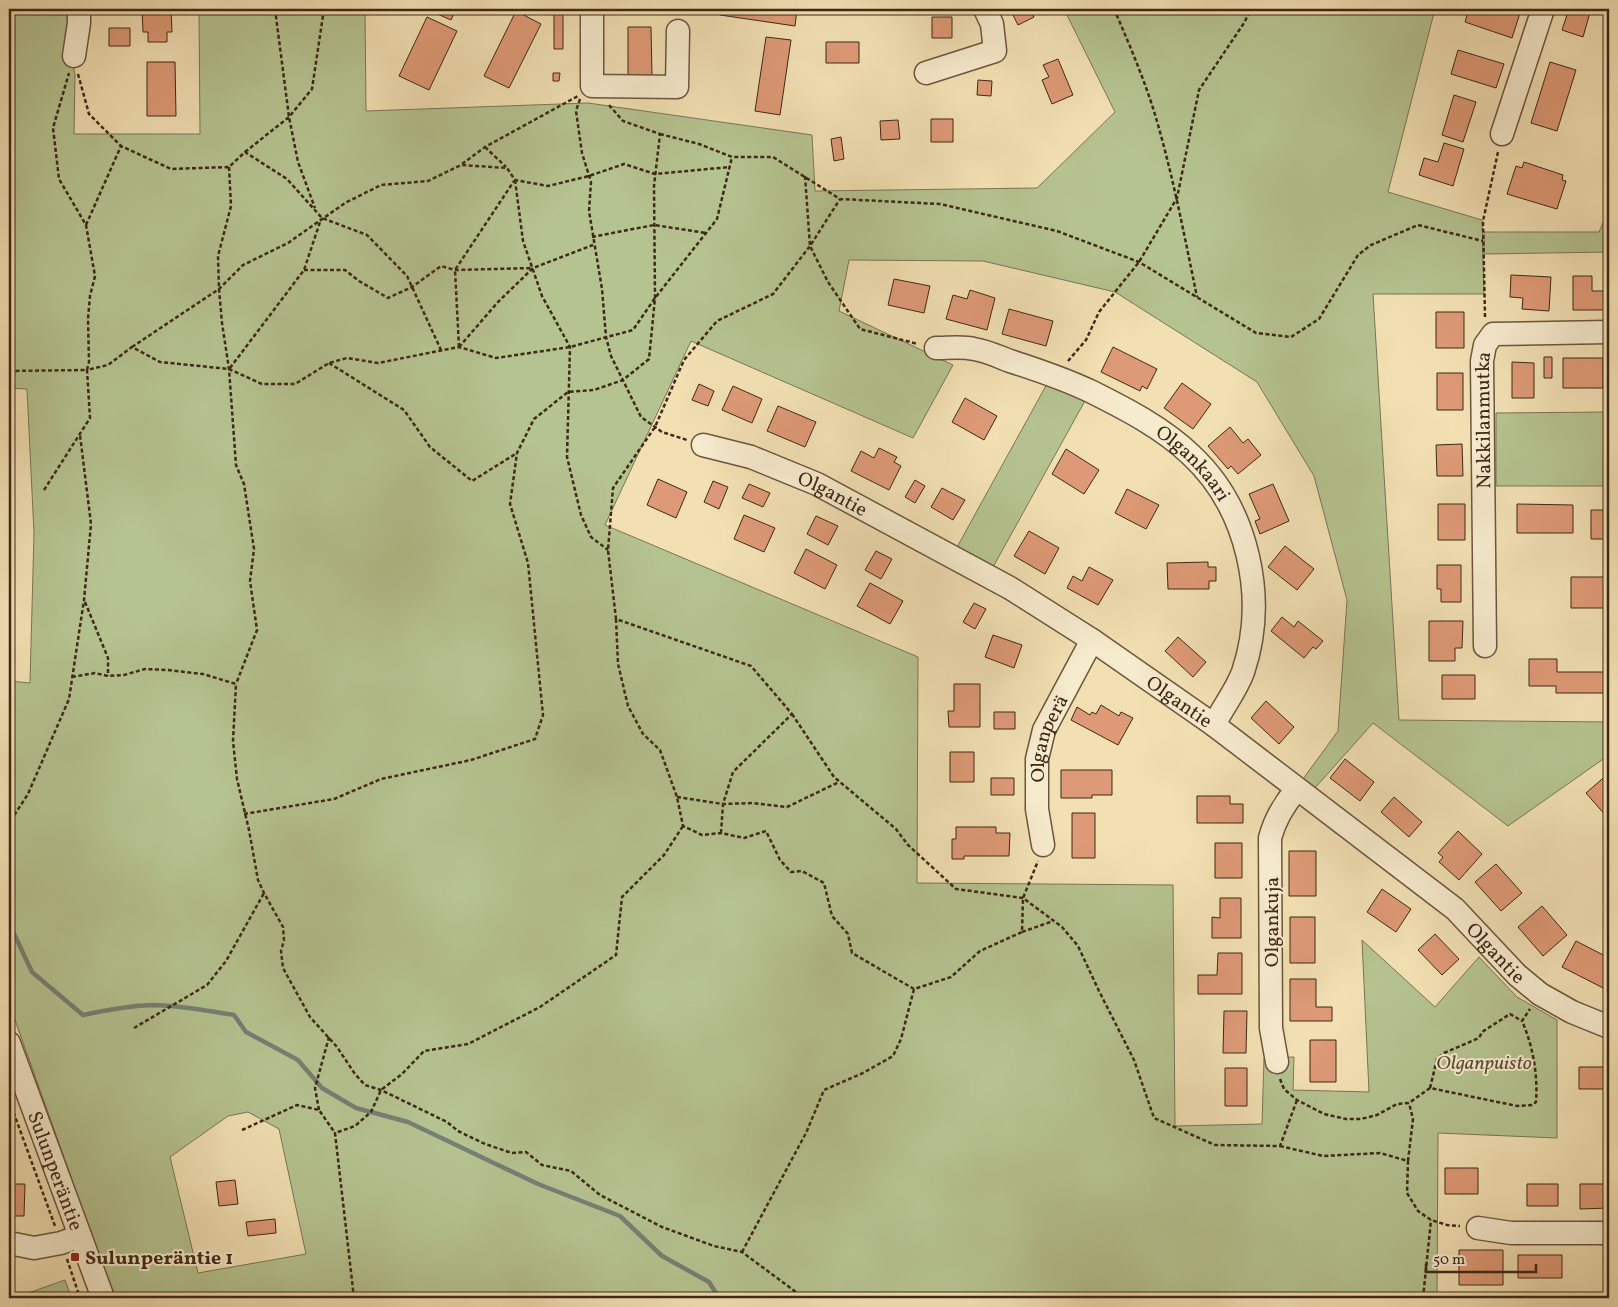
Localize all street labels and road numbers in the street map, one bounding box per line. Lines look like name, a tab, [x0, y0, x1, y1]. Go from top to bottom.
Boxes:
street label: Nakkilanmutka	[1470, 349, 1500, 489]
street label: Olgankaari	[1149, 419, 1236, 507]
street label: Olgantie	[793, 466, 872, 525]
street label: Olgantie	[1140, 670, 1217, 736]
street label: Olganperä	[1025, 690, 1076, 783]
street label: Olgankuja	[1259, 877, 1287, 967]
street label: Olgantie	[1459, 917, 1530, 992]
street label: Sulunperäntie	[19, 1108, 89, 1235]

